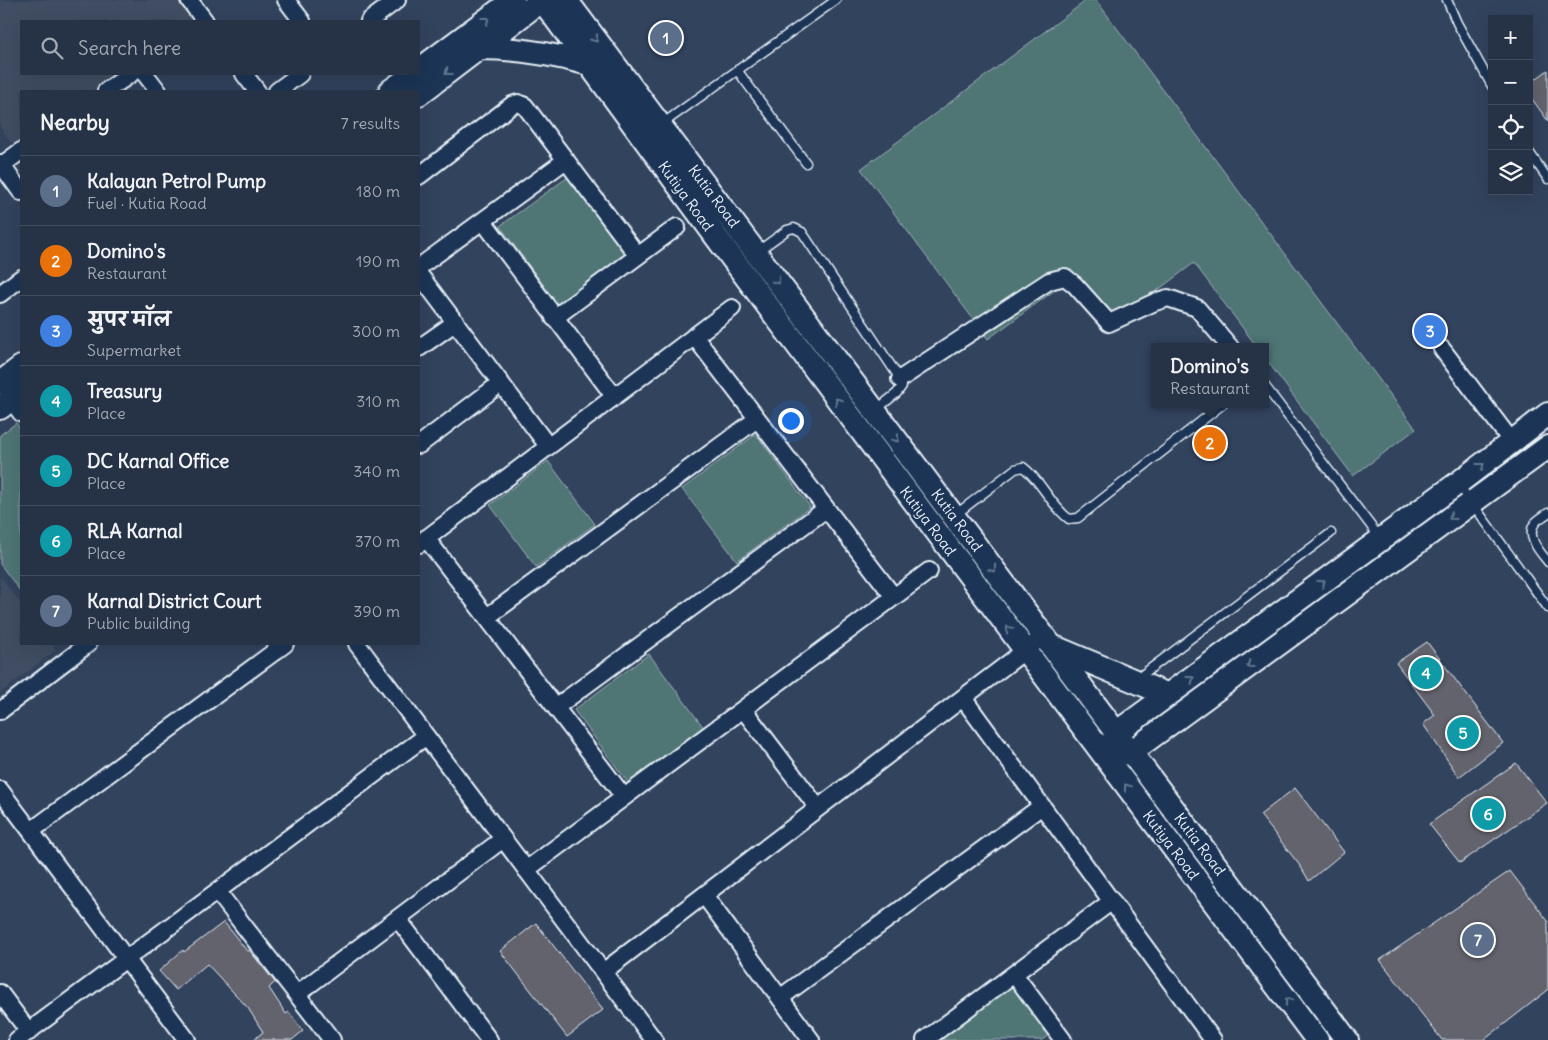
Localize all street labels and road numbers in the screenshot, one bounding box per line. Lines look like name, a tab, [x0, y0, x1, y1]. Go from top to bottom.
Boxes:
street label: Kutiya Road	[654, 157, 718, 235]
street label: Kutia Road	[684, 161, 744, 231]
street label: Kutiya Road	[896, 482, 960, 560]
street label: Kutia Road	[927, 485, 987, 555]
street label: Kutiya Road	[1139, 806, 1203, 884]
street label: Kutia Road	[1170, 809, 1230, 879]

